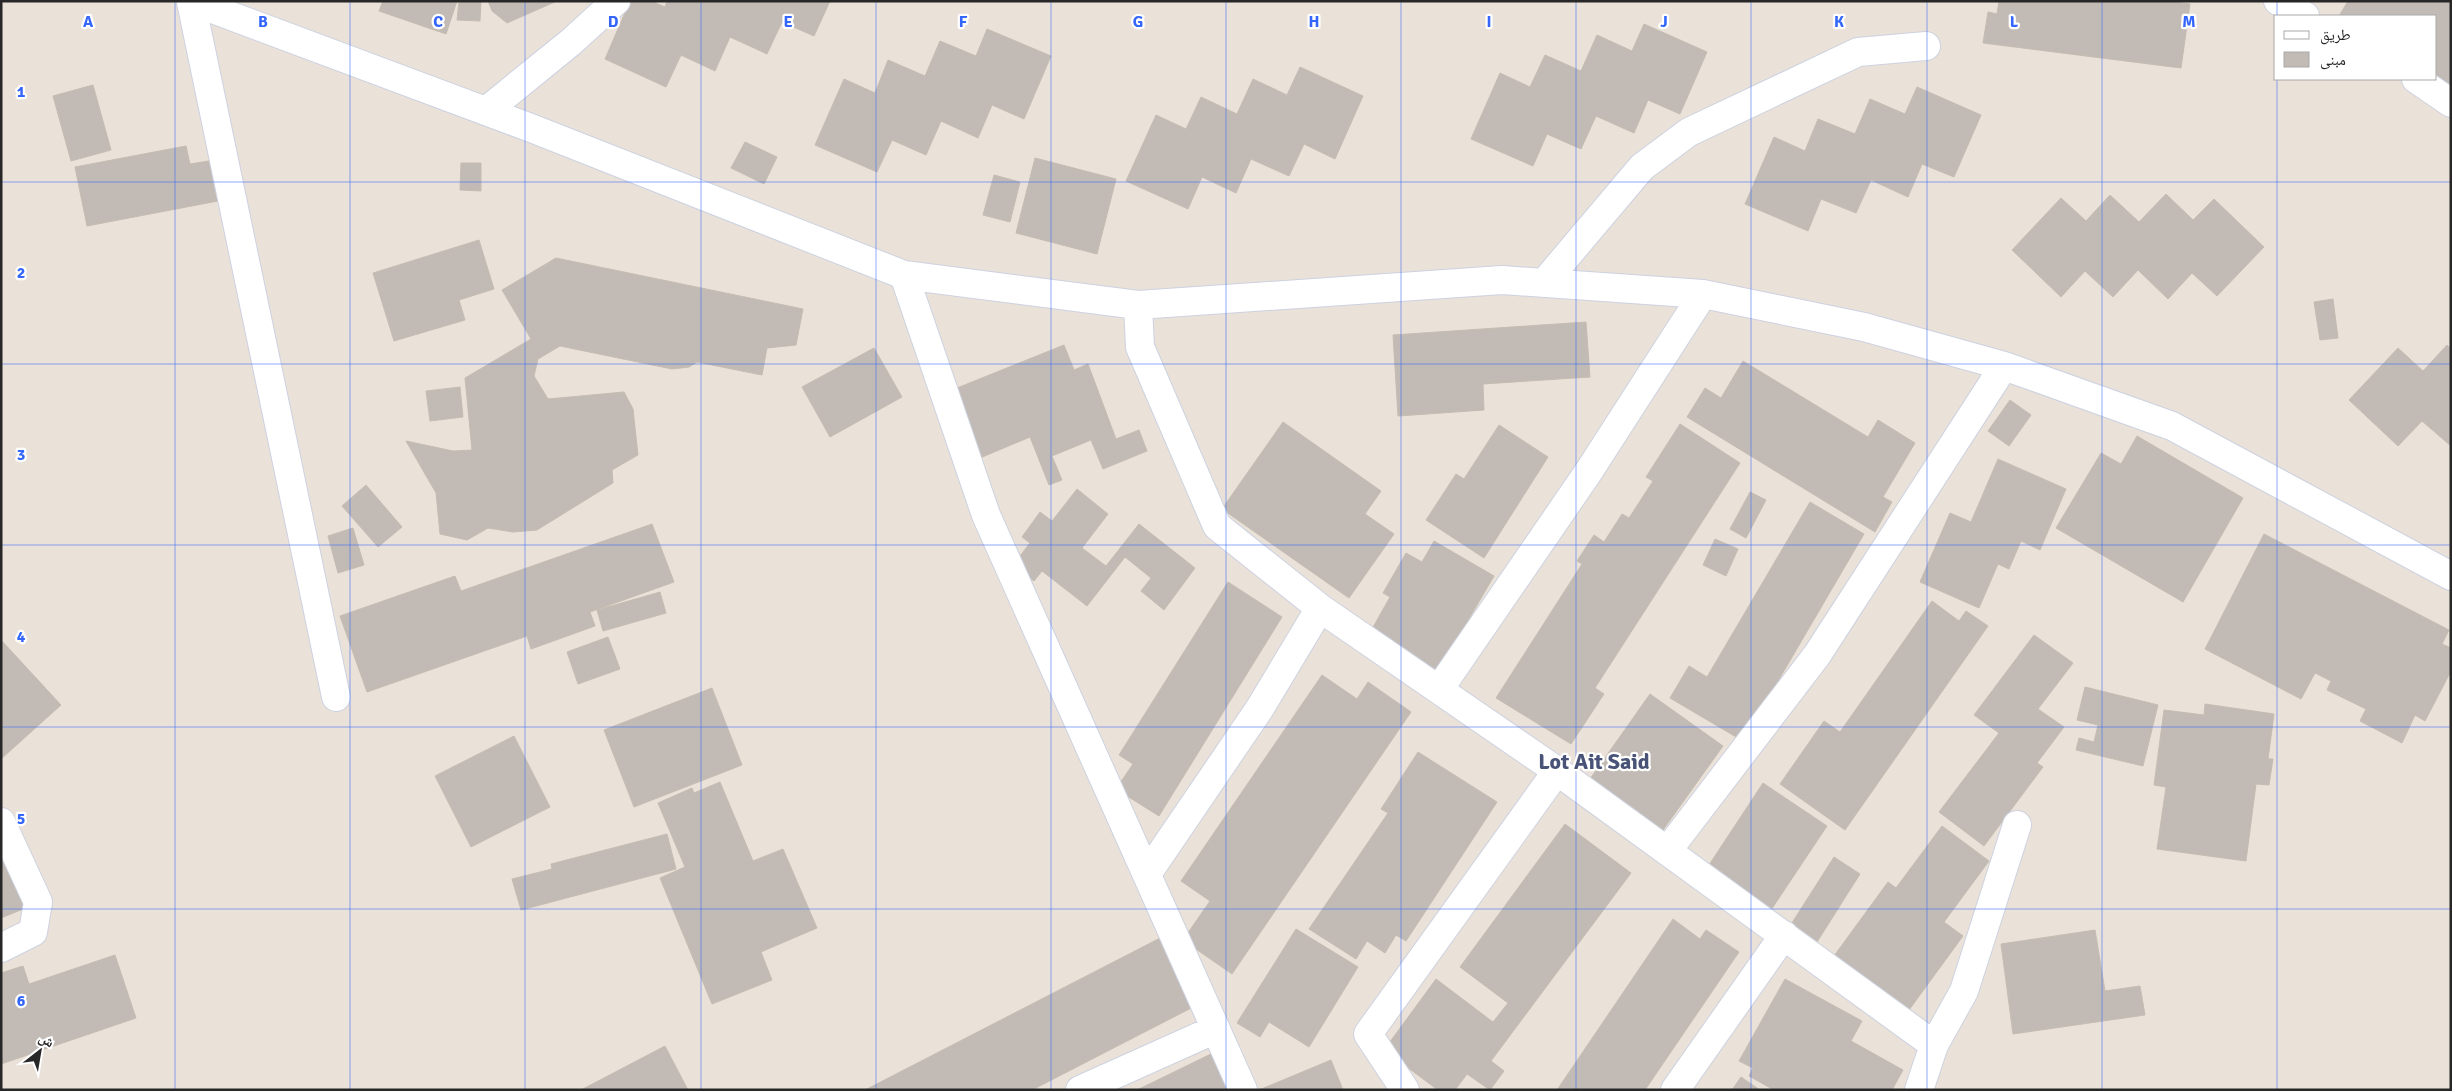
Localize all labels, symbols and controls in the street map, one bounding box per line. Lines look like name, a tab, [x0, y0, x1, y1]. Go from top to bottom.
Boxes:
text: A	[83, 12, 94, 32]
text: B	[258, 12, 268, 32]
text: C	[433, 12, 443, 32]
text: D	[608, 12, 619, 32]
text: E	[783, 12, 793, 32]
text: F	[959, 12, 968, 32]
text: G	[1133, 12, 1143, 32]
text: H	[1309, 12, 1319, 32]
text: I	[1486, 12, 1492, 32]
text: J	[1660, 12, 1668, 32]
text: K	[1834, 12, 1844, 32]
text: L	[2010, 12, 2019, 32]
text: M	[2182, 12, 2196, 32]
legend	[2274, 15, 2437, 80]
text: طريق	[2320, 26, 2351, 45]
text: مبنى	[2320, 51, 2346, 70]
text: 1	[17, 82, 26, 102]
text: 2	[17, 263, 25, 283]
text: 3	[17, 445, 25, 465]
text: 4	[17, 627, 26, 647]
district label: Lot Ait Said	[1538, 748, 1650, 775]
text: 5	[17, 809, 25, 829]
text: 6	[17, 991, 26, 1011]
north arrow	[15, 1026, 65, 1076]
text: ش	[36, 1029, 57, 1051]

